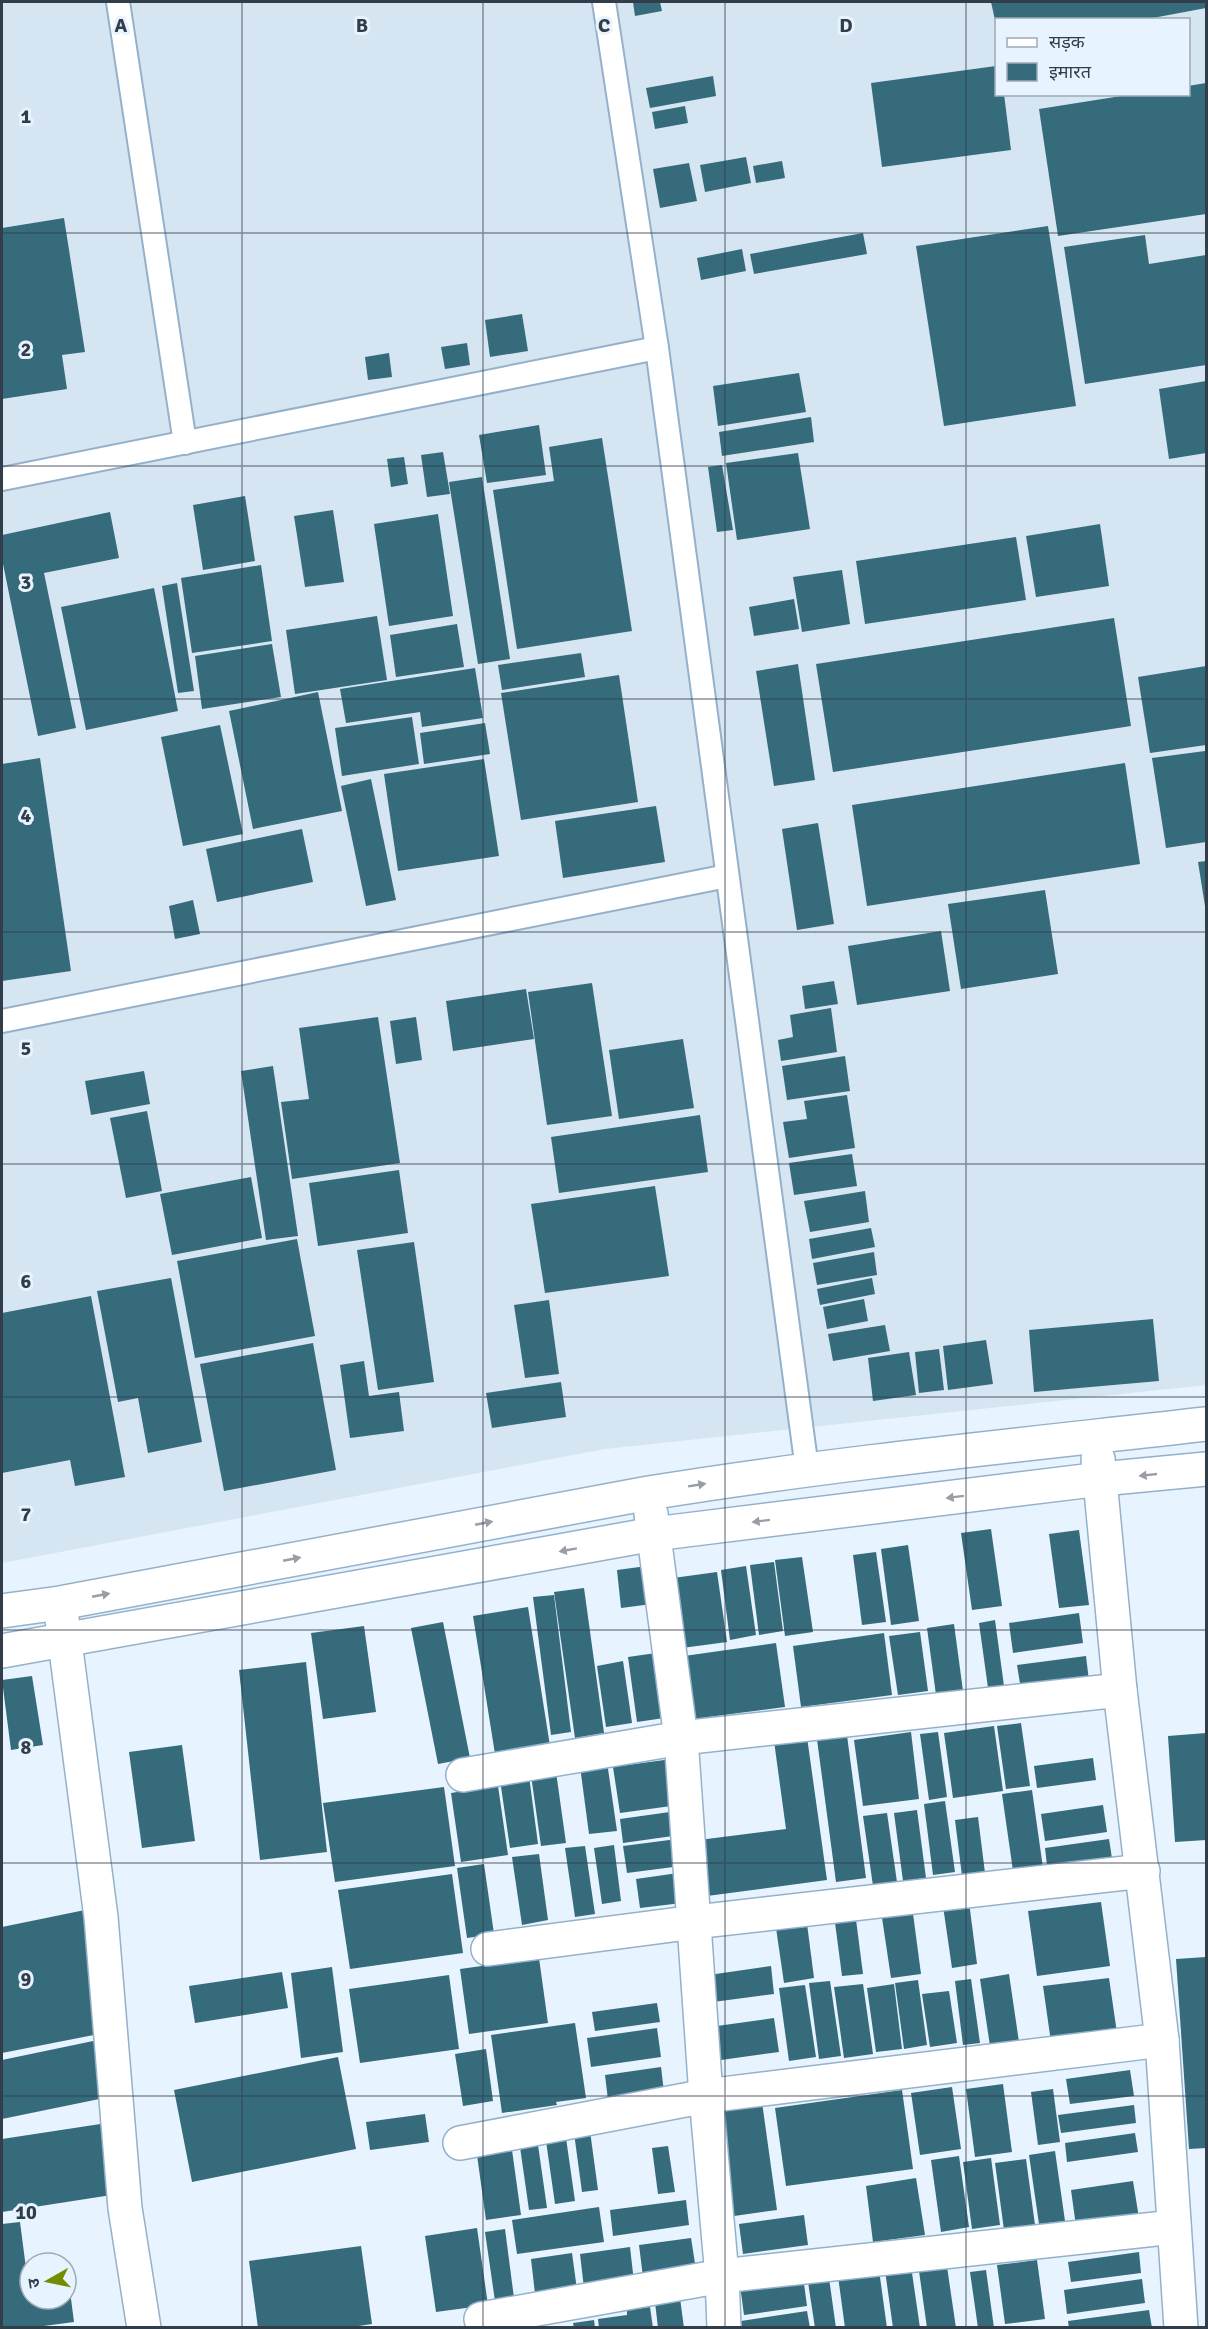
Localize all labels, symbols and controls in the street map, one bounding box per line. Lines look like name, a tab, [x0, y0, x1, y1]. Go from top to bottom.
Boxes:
text: A	[115, 13, 128, 38]
text: B	[356, 13, 368, 38]
text: C	[598, 13, 610, 38]
text: D	[839, 13, 853, 38]
legend	[995, 18, 1190, 96]
text: सड़क	[1049, 31, 1086, 53]
text: इमारत	[1049, 61, 1092, 83]
text: 1	[21, 104, 32, 129]
text: 2	[21, 337, 31, 362]
text: 3	[21, 570, 31, 595]
text: 4	[21, 803, 32, 828]
text: 5	[21, 1036, 31, 1061]
text: 6	[21, 1269, 32, 1294]
one-way arrow	[1139, 1470, 1158, 1480]
one-way arrow	[687, 1480, 706, 1489]
one-way arrow	[945, 1493, 964, 1502]
text: 7	[21, 1502, 32, 1527]
one-way arrow	[751, 1516, 770, 1526]
one-way arrow	[475, 1518, 494, 1527]
one-way arrow	[559, 1546, 578, 1555]
one-way arrow	[283, 1554, 302, 1563]
one-way arrow	[91, 1590, 110, 1599]
text: 8	[21, 1735, 32, 1760]
text: 9	[21, 1967, 32, 1992]
text: 10	[15, 2200, 37, 2225]
north arrow	[18, 2251, 78, 2311]
text: उ	[23, 2276, 45, 2289]

